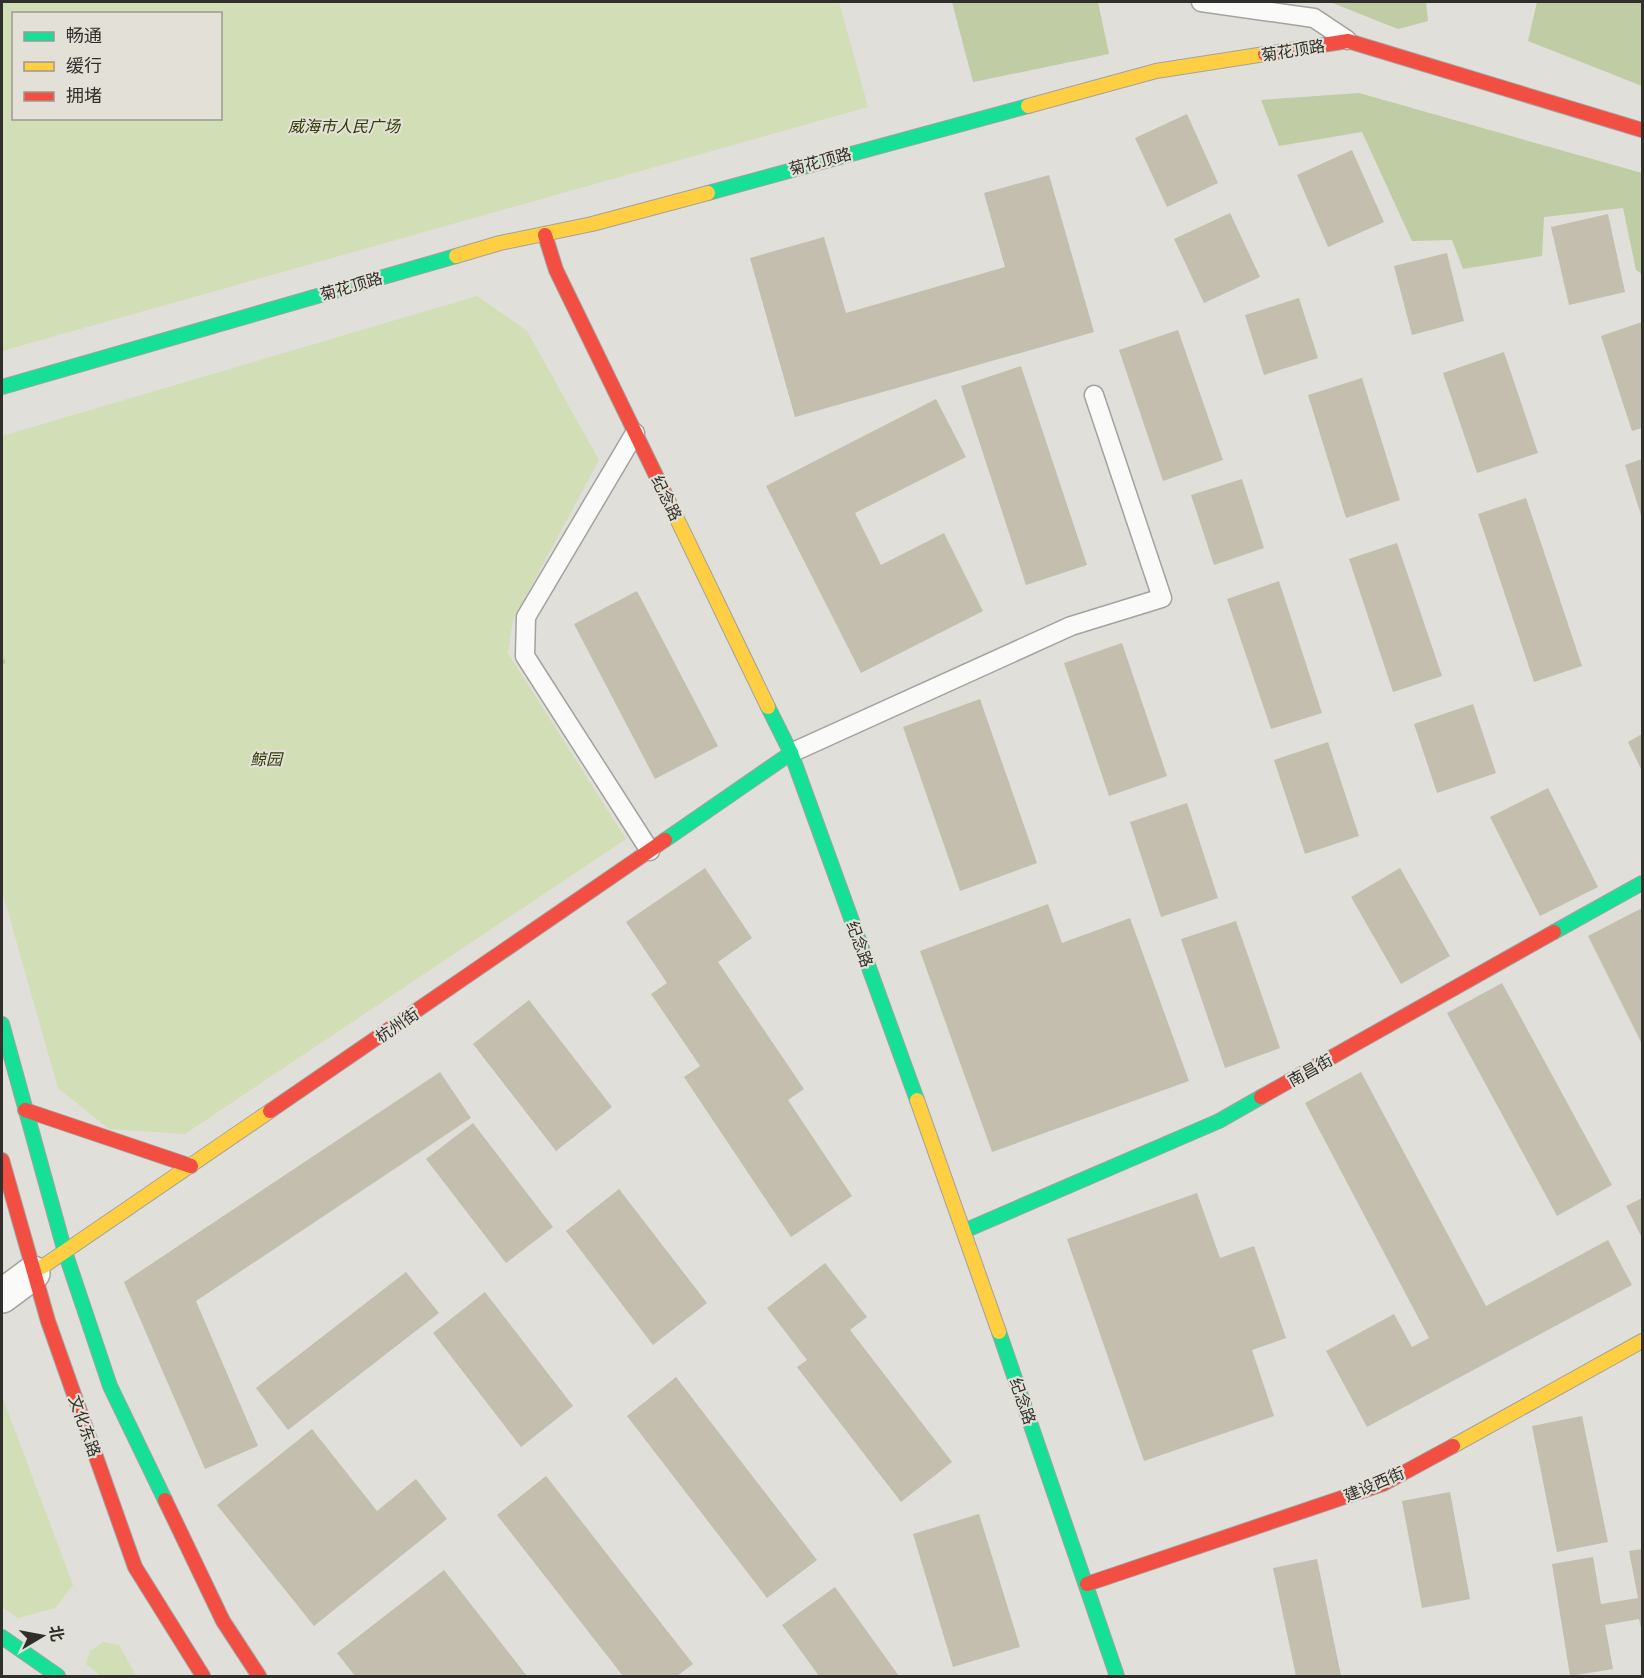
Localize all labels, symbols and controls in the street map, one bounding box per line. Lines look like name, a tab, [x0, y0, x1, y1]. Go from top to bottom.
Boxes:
legend	[12, 12, 222, 120]
text: 畅通	[66, 23, 102, 47]
street label: 菊花顶路	[1260, 34, 1326, 65]
text: 缓行	[66, 53, 102, 77]
text: 拥堵	[66, 83, 102, 107]
park label: 威海市人民广场	[288, 115, 402, 136]
street label: 菊花顶路	[786, 142, 854, 179]
street label: 菊花顶路	[317, 267, 385, 304]
street label: 纪念路	[647, 472, 687, 524]
park label: 鲸园	[250, 748, 284, 769]
street label: 纪念路	[842, 918, 879, 970]
street label: 杭州街	[371, 1002, 422, 1047]
street label: 南昌街	[1284, 1049, 1336, 1090]
street label: 纪念路	[1006, 1375, 1041, 1427]
street label: 文化东路	[65, 1392, 106, 1459]
street label: 建设西街	[1340, 1461, 1407, 1506]
north arrow	[12, 1606, 72, 1666]
text: 北	[46, 1624, 69, 1643]

